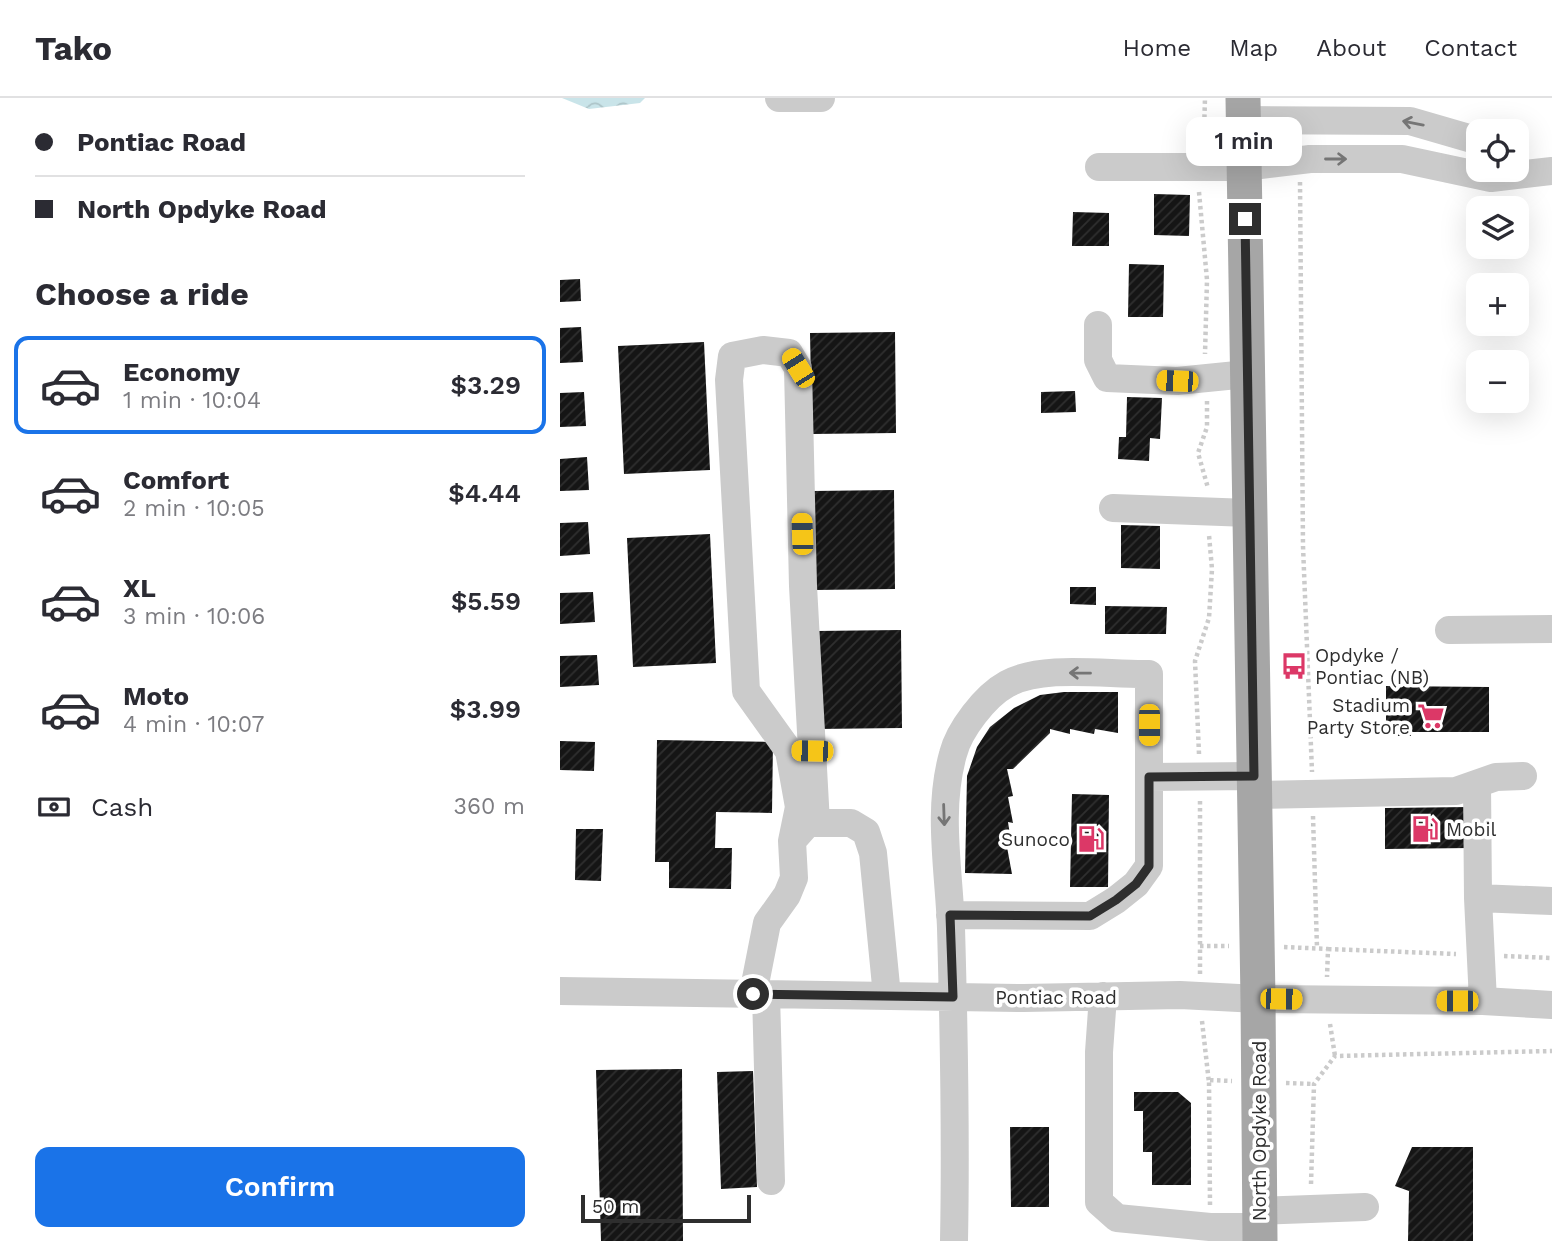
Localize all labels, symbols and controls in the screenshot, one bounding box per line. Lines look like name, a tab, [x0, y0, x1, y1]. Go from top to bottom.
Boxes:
text: Tako	[35, 29, 112, 68]
text: Home	[1123, 34, 1191, 62]
text: Map	[1229, 34, 1278, 62]
text: About	[1316, 34, 1386, 62]
text: Contact	[1424, 34, 1517, 62]
one-way arrow	[1402, 115, 1425, 129]
callout: 1 min	[1187, 117, 1303, 166]
map controls	[1466, 119, 1529, 413]
button: locate	[1466, 119, 1529, 182]
text: Pontiac Road	[77, 127, 246, 157]
text: 1 min	[1214, 128, 1274, 155]
one-way arrow	[1324, 152, 1347, 166]
text: North Opdyke Road	[77, 194, 327, 224]
button: layers	[1466, 196, 1529, 259]
route end	[1229, 203, 1261, 235]
button: +	[1466, 273, 1529, 336]
text: Choose a ride	[35, 275, 249, 313]
car	[778, 345, 819, 391]
button: −	[1466, 350, 1529, 413]
icon: car	[39, 354, 102, 417]
text: Economy	[123, 357, 240, 387]
text: $3.29	[450, 370, 521, 400]
car	[1156, 370, 1199, 392]
text: 1 min · 10:04	[123, 387, 261, 414]
icon: car	[39, 462, 102, 525]
text: Comfort	[123, 465, 229, 495]
text: $4.44	[448, 478, 521, 508]
text: 2 min · 10:05	[123, 495, 265, 522]
car	[791, 513, 814, 555]
icon: car	[39, 570, 102, 633]
text: XL	[123, 573, 156, 603]
text: $5.59	[451, 586, 521, 616]
text: 3 min · 10:06	[123, 603, 265, 630]
place label: Opdyke / Pontiac (NB)	[1315, 644, 1429, 689]
bus stop icon: Opdyke / Pontiac (NB)	[1279, 651, 1309, 681]
one-way arrow	[1069, 666, 1092, 680]
icon: car	[39, 678, 102, 741]
text: Moto	[123, 681, 189, 711]
text: $3.99	[450, 694, 521, 724]
place label: Stadium Party Store	[1307, 694, 1410, 739]
supermarket icon: Stadium Party Store	[1416, 701, 1446, 731]
car	[1139, 704, 1160, 746]
text: 4 min · 10:07	[123, 711, 264, 738]
car	[791, 740, 834, 762]
icon: cash	[35, 788, 73, 826]
text: Cash	[91, 792, 153, 822]
text: 360 m	[454, 793, 525, 820]
one-way arrow	[938, 803, 951, 826]
fuel station icon: Mobil	[1410, 814, 1440, 844]
place label: Mobil	[1446, 818, 1496, 841]
fuel station icon: Sunoco	[1076, 824, 1106, 854]
place label: Sunoco	[1001, 828, 1070, 851]
route start	[737, 978, 769, 1010]
street label: Pontiac Road	[995, 986, 1117, 1009]
car	[1260, 988, 1303, 1010]
car	[1437, 991, 1479, 1012]
street label: North Opdyke Road	[1248, 1041, 1271, 1221]
button: Confirm	[35, 1147, 525, 1227]
scale bar	[581, 1192, 751, 1224]
text: 50 m	[592, 1195, 639, 1218]

